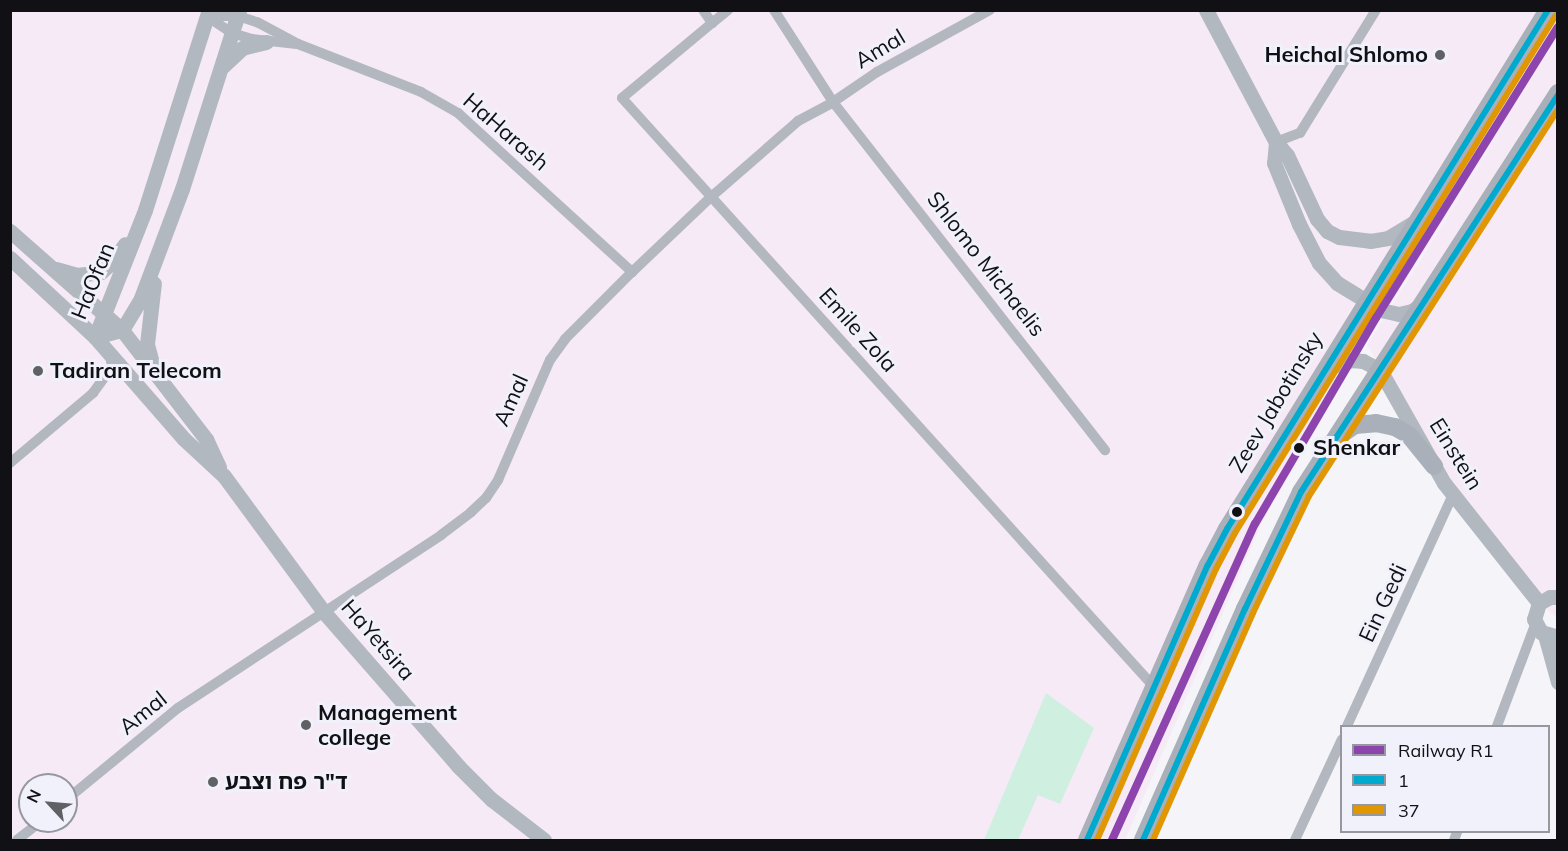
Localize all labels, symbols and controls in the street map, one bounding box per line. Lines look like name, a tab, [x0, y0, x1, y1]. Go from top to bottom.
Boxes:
street label: Amal	[850, 24, 910, 74]
place label: Heichal Shlomo	[1264, 42, 1428, 68]
marker: Heichal Shlomo	[1433, 48, 1447, 62]
street label: HaHarash	[458, 88, 554, 176]
street label: Shlomo Michaelis	[921, 186, 1051, 342]
street label: HaOfan	[66, 239, 120, 323]
street label: Emile Zola	[813, 282, 903, 378]
street label: Zeev Jabotinsky	[1224, 327, 1328, 477]
place label: Tadiran Telecom	[50, 358, 222, 384]
marker: Tadiran Telecom	[31, 364, 45, 378]
street label: Amal	[488, 370, 534, 430]
street label: Einstein	[1424, 413, 1488, 495]
place label: Shenkar	[1313, 435, 1400, 461]
marker: Shenkar	[1290, 439, 1308, 457]
unlabelled marker	[1231, 506, 1243, 518]
street label: Ein Gedi	[1353, 560, 1413, 646]
street label: HaYetsira	[336, 594, 420, 686]
street label: Amal	[114, 686, 172, 740]
place label: Management college	[318, 699, 457, 750]
marker: Management college	[299, 718, 313, 732]
legend	[1340, 725, 1550, 833]
text: Railway R1	[1398, 739, 1493, 762]
place label: ד"ר פח וצבע	[225, 769, 347, 795]
text: 1	[1398, 769, 1409, 792]
north arrow	[18, 773, 78, 833]
marker: ד"ר פח וצבע	[206, 775, 220, 789]
text: N	[22, 786, 45, 806]
text: 37	[1398, 799, 1420, 822]

